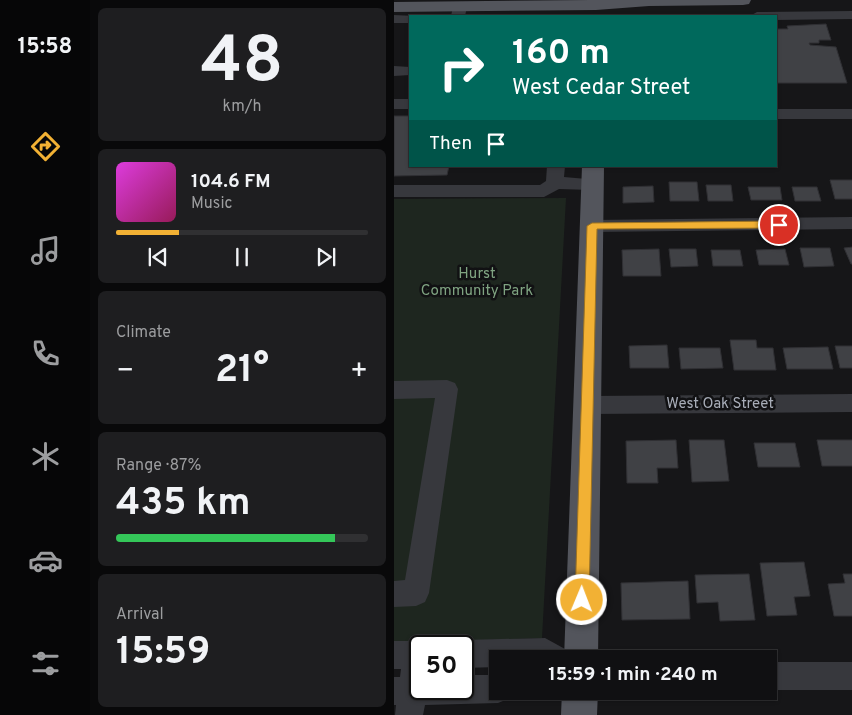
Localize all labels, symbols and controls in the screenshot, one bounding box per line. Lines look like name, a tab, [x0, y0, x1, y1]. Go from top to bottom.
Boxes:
text: 48	[201, 23, 283, 105]
text: 160 m	[512, 32, 610, 76]
text: 15:58	[18, 34, 72, 61]
icon: right	[429, 35, 494, 100]
text: West Cedar Street	[512, 75, 690, 102]
text: km/h	[223, 97, 261, 117]
icon: directions	[28, 129, 63, 164]
icon: arrive	[482, 130, 510, 158]
text: Then	[429, 132, 472, 156]
text: 104.6 FM	[191, 170, 271, 194]
text: Music	[191, 194, 232, 214]
pin	[758, 204, 800, 246]
icon: arrive	[765, 211, 793, 239]
icon: music	[28, 233, 63, 268]
icon: previous	[144, 243, 172, 271]
icon: pause	[228, 243, 256, 271]
icon: next	[312, 243, 340, 271]
park label: Hurst Community Park	[421, 265, 533, 301]
text: Climate	[116, 323, 171, 343]
icon: phone	[28, 336, 63, 371]
text: 21°	[215, 347, 269, 396]
text: −	[116, 354, 134, 390]
text: +	[350, 354, 368, 390]
street label: West Oak Street	[666, 395, 774, 414]
icon: climate	[28, 439, 63, 474]
text: Range · 87%	[116, 456, 201, 476]
text: 435 km	[116, 480, 251, 529]
icon: car	[28, 543, 63, 578]
position arrow	[555, 573, 607, 625]
text: Arrival	[116, 605, 164, 625]
text: 15:59	[116, 629, 210, 678]
speed limit sign: 50	[409, 635, 474, 700]
icon: filters	[28, 646, 63, 681]
text: 15:59 · 1 min · 240 m	[548, 663, 718, 687]

